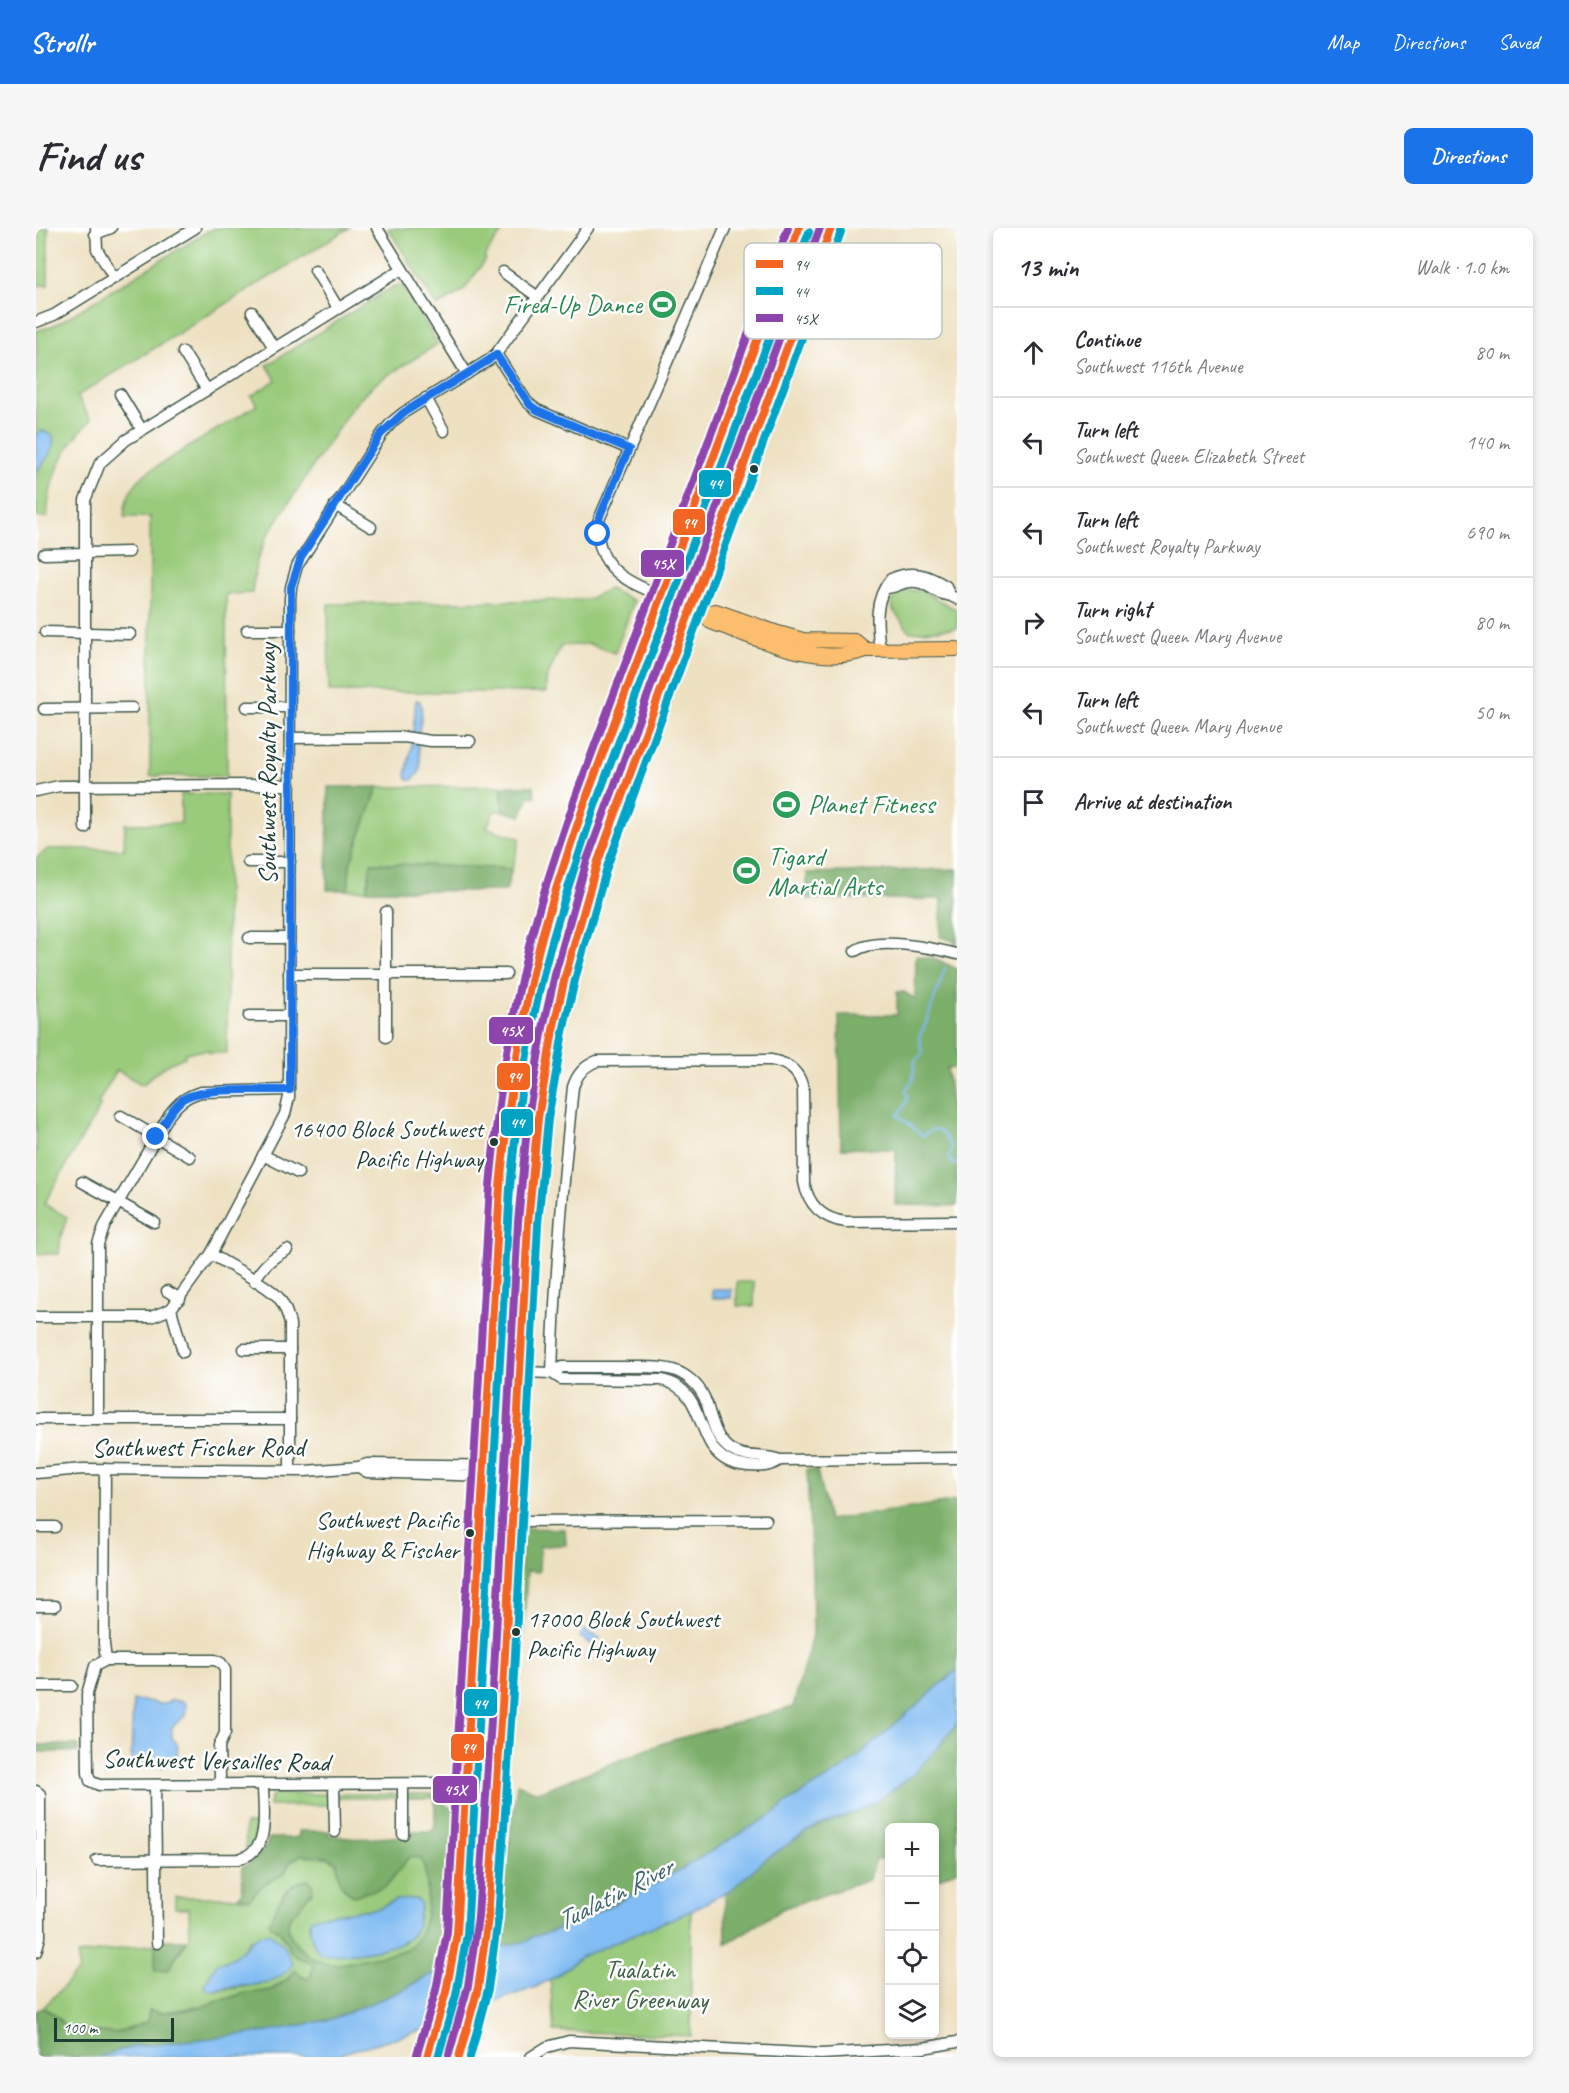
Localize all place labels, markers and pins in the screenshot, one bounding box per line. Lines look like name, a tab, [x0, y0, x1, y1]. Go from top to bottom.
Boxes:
place label: Fired-Up Dance	[503, 288, 644, 321]
sports icon: Fired-Up Dance	[647, 288, 679, 320]
unlabelled marker	[748, 463, 760, 475]
sports icon: Planet Fitness	[771, 788, 803, 820]
place label: Planet Fitness	[808, 788, 936, 821]
place label: Tigard Martial Arts	[768, 840, 884, 903]
sports icon: Tigard Martial Arts	[731, 855, 763, 887]
place label: 16400 Block Southwest Pacific Highway	[291, 1114, 485, 1174]
marker: 16400 Block Southwest Pacific Highway	[488, 1136, 500, 1148]
place label: Southwest Pacific Highway & Fischer	[306, 1505, 461, 1565]
marker: Southwest Pacific Highway & Fischer	[464, 1527, 476, 1539]
place label: 17000 Block Southwest Pacific Highway	[527, 1604, 721, 1664]
marker: 17000 Block Southwest Pacific Highway	[510, 1626, 522, 1638]

